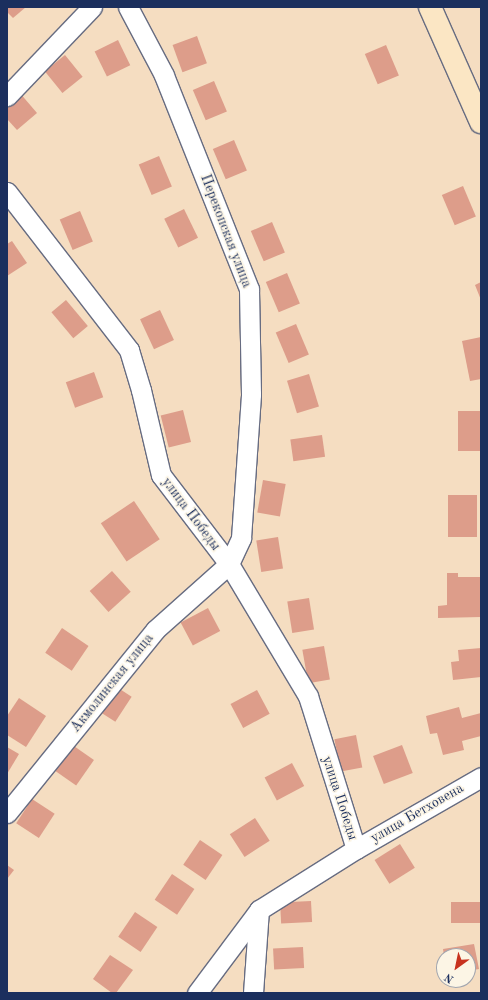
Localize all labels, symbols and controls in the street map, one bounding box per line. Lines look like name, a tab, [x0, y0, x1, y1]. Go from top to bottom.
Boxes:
street label: Перекопская улица	[197, 172, 255, 290]
street label: улица Победы	[158, 474, 224, 554]
street label: Акмолинская улица	[67, 630, 157, 736]
street label: улица Победы	[319, 754, 361, 842]
street label: улица Бетховена	[368, 780, 466, 846]
north arrow	[436, 948, 476, 988]
text: N	[443, 971, 456, 985]

